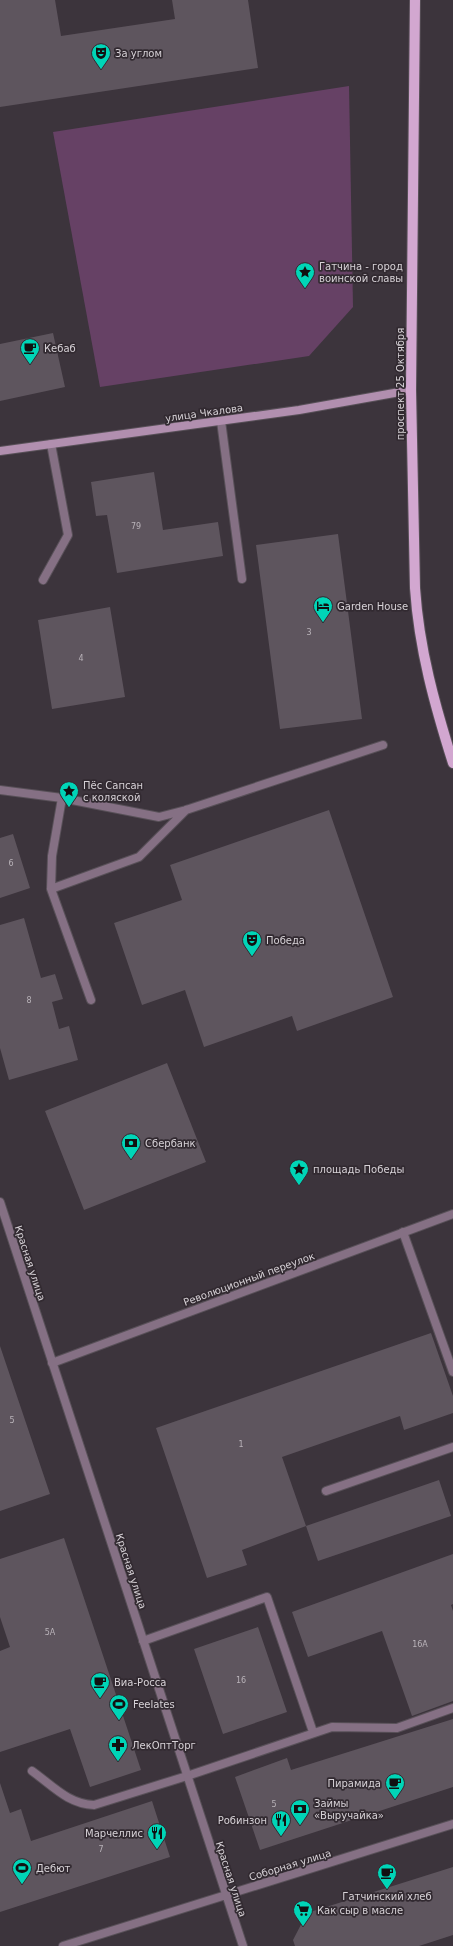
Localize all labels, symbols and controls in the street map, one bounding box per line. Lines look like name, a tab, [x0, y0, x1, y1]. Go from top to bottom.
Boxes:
theatre icon: За углом	[90, 42, 112, 70]
place label: За углом	[115, 48, 162, 59]
place icon: Гатчина - город воинской славы	[294, 261, 316, 289]
place label: Гатчина - город воинской славы	[319, 261, 403, 284]
street label: проспект 25 Октября	[395, 328, 406, 440]
cafe icon: Кебаб	[19, 337, 41, 365]
place label: Кебаб	[44, 343, 76, 354]
street label: улица Чкалова	[164, 402, 244, 424]
house number: 79	[131, 522, 141, 531]
hotel icon: Garden House	[312, 595, 334, 623]
place label: Garden House	[337, 601, 408, 612]
house number: 3	[306, 628, 312, 637]
house number: 4	[78, 654, 84, 663]
place icon: Пёс Сапсан с коляской	[58, 780, 80, 808]
place label: Пёс Сапсан с коляской	[83, 780, 143, 803]
house number: 6	[8, 859, 14, 868]
theatre icon: Победа	[241, 929, 263, 957]
place label: Победа	[266, 935, 305, 946]
house number: 8	[26, 996, 32, 1005]
bank icon: Сбербанк	[120, 1132, 142, 1160]
place label: Сбербанк	[145, 1138, 196, 1149]
place icon: площадь Победы	[288, 1158, 310, 1186]
place label: площадь Победы	[313, 1164, 404, 1175]
street label: Красная улица	[13, 1224, 47, 1302]
street label: Революционный переулок	[182, 1250, 316, 1308]
house number: 5	[9, 1416, 15, 1425]
house number: 1	[238, 1440, 244, 1449]
street label: Красная улица	[114, 1532, 148, 1610]
house number: 5А	[45, 1628, 56, 1637]
house number: 16А	[412, 1640, 428, 1649]
cafe icon: Виа-Росса	[89, 1671, 111, 1699]
house number: 16	[236, 1676, 246, 1685]
place label: Виа-Росса	[114, 1677, 166, 1688]
sports icon: Feelates	[108, 1693, 130, 1721]
place label: Feelates	[133, 1699, 175, 1710]
pharmacy icon: ЛекОптТорг	[107, 1734, 129, 1762]
place label: ЛекОптТорг	[132, 1740, 196, 1751]
cafe icon: Пирамида	[384, 1772, 406, 1800]
place label: Пирамида	[327, 1778, 381, 1789]
bank icon: Займы «Выручайка»	[289, 1798, 311, 1826]
place label: Займы «Выручайка»	[314, 1798, 384, 1821]
house number: 5	[271, 1800, 277, 1809]
restaurant icon: Робинзон	[270, 1809, 292, 1837]
place label: Робинзон	[218, 1815, 267, 1826]
restaurant icon: Марчеллис	[146, 1822, 168, 1850]
place label: Марчеллис	[85, 1828, 143, 1839]
street label: Красная улица	[214, 1840, 248, 1918]
house number: 7	[98, 1845, 104, 1854]
street label: Соборная улица	[248, 1847, 332, 1883]
sports icon: Дебют	[11, 1857, 33, 1885]
cafe icon: Гатчинский хлеб	[376, 1862, 398, 1890]
place label: Дебют	[36, 1863, 71, 1874]
place label: Гатчинский хлеб	[342, 1891, 432, 1902]
supermarket icon: Как сыр в масле	[292, 1899, 314, 1927]
place label: Как сыр в масле	[317, 1905, 403, 1916]

